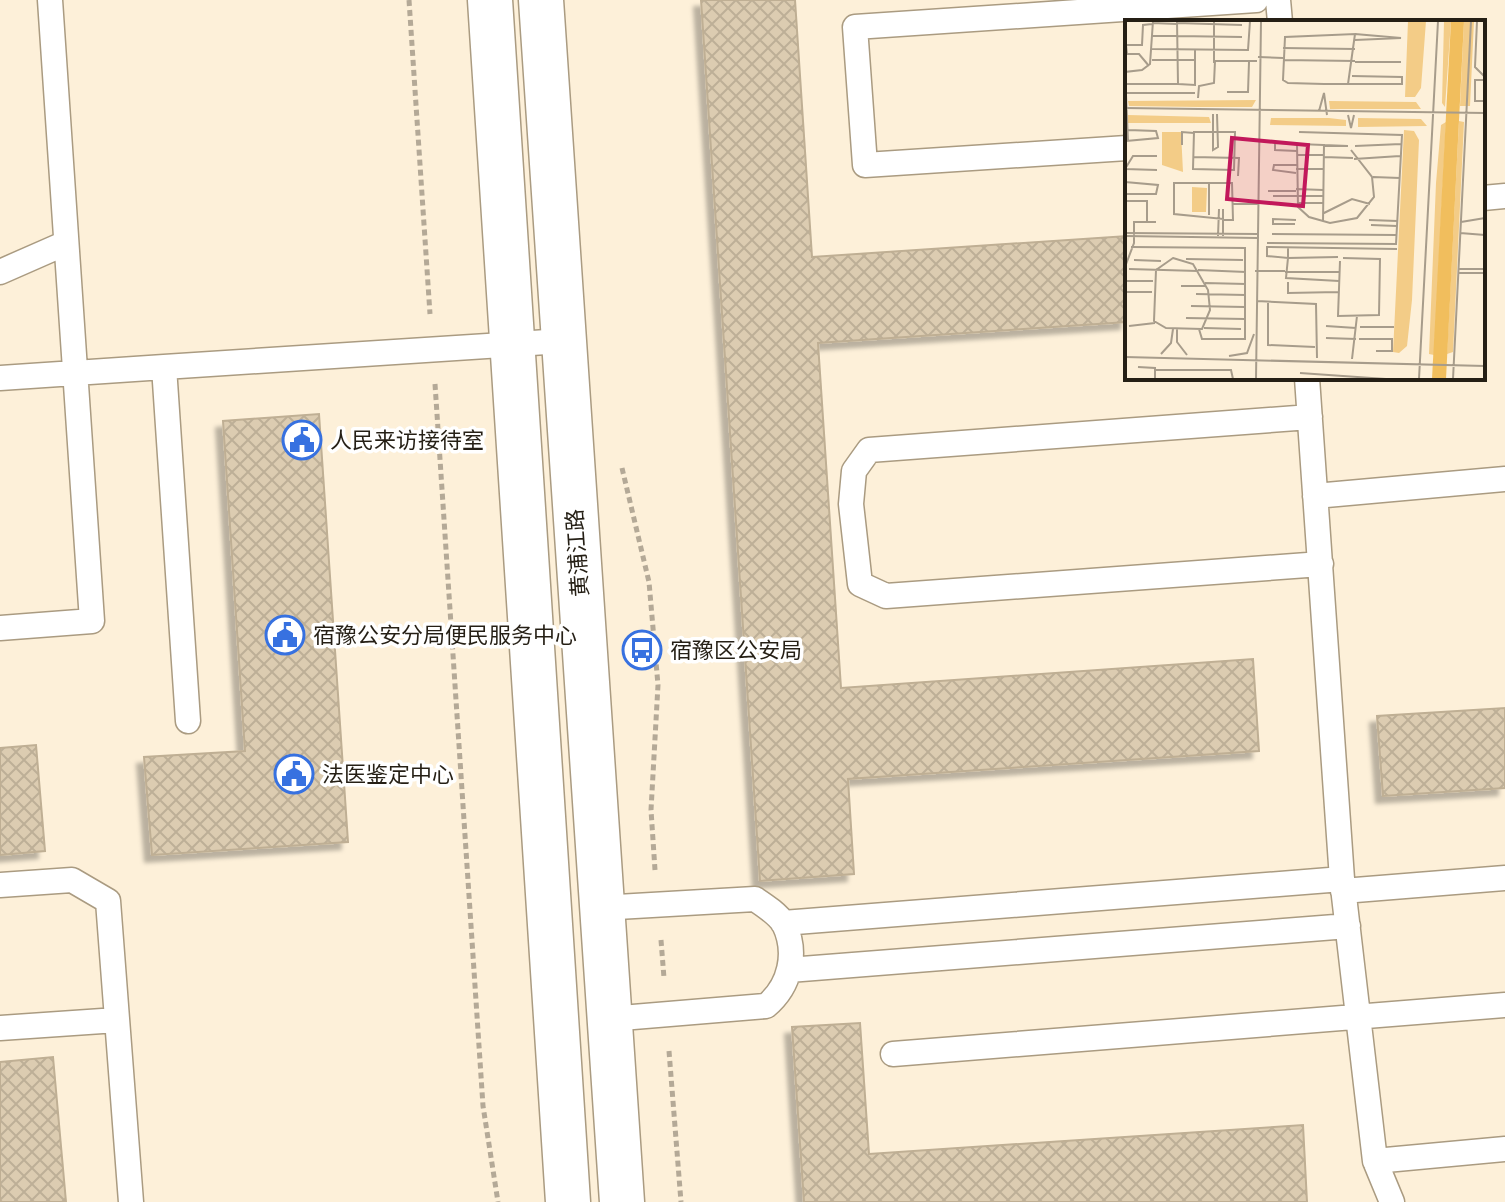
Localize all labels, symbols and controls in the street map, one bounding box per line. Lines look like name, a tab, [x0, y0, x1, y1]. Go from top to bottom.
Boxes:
inset map	[1125, 20, 1485, 380]
public building icon: 人民来访接待室	[281, 419, 323, 461]
place label: 人民来访接待室	[330, 426, 484, 456]
street label: 黄浦江路	[560, 508, 596, 598]
public building icon: 宿豫公安分局便民服务中心	[264, 614, 306, 656]
place label: 宿豫公安分局便民服务中心	[313, 621, 577, 651]
bus stop icon: 宿豫区公安局	[621, 629, 663, 671]
place label: 宿豫区公安局	[670, 636, 802, 666]
public building icon: 法医鉴定中心	[273, 753, 315, 795]
place label: 法医鉴定中心	[322, 760, 454, 790]

